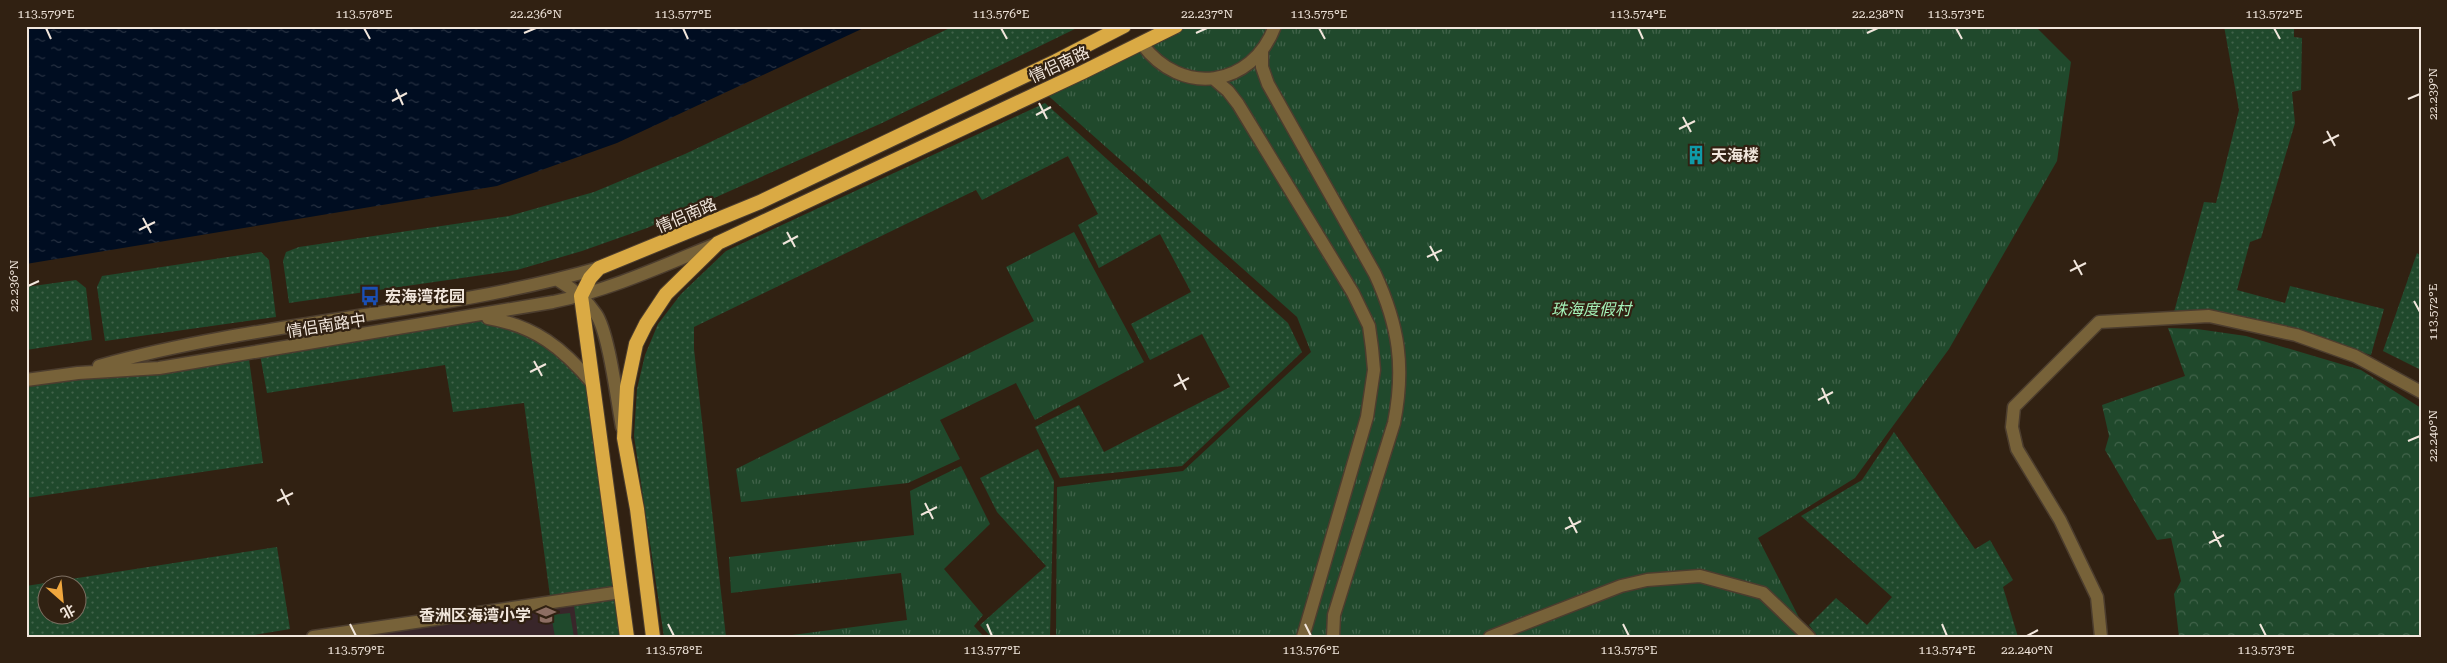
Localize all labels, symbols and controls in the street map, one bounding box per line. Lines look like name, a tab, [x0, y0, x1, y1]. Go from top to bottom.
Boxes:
text: 113.579°E	[18, 7, 74, 21]
text: 113.578°E	[336, 7, 392, 21]
text: 22.236°N	[510, 7, 562, 21]
text: 113.577°E	[655, 7, 711, 21]
text: 113.576°E	[973, 7, 1029, 21]
text: 22.237°N	[1181, 7, 1233, 21]
text: 113.575°E	[1291, 7, 1347, 21]
text: 113.574°E	[1610, 7, 1666, 21]
text: 22.238°N	[1852, 7, 1904, 21]
text: 113.573°E	[1928, 7, 1984, 21]
text: 113.572°E	[2246, 7, 2302, 21]
street label: 情侣南路	[1026, 42, 1092, 87]
text: 22.239°N	[2426, 68, 2440, 120]
building icon: 天海楼	[1685, 144, 1707, 166]
place label: 天海楼	[1711, 146, 1759, 165]
street label: 情侣南路	[653, 194, 719, 237]
text: 22.236°N	[7, 260, 21, 312]
text: 113.572°E	[2426, 284, 2440, 340]
bus stop icon: 宏海湾花园	[359, 285, 381, 307]
place label: 宏海湾花园	[385, 287, 465, 306]
park label: 珠海度假村	[1551, 300, 1633, 319]
street label: 情侣南路中	[285, 310, 367, 341]
text: 22.240°N	[2426, 410, 2440, 462]
north arrow	[38, 576, 88, 626]
text: 北	[58, 601, 78, 622]
school or university icon: 香洲区海湾小学	[535, 604, 557, 626]
place label: 香洲区海湾小学	[419, 606, 531, 625]
text: 113.579°E	[328, 643, 384, 657]
text: 113.578°E	[646, 643, 702, 657]
text: 113.577°E	[964, 643, 1020, 657]
text: 113.576°E	[1283, 643, 1339, 657]
text: 113.575°E	[1601, 643, 1657, 657]
text: 113.574°E	[1919, 643, 1975, 657]
text: 22.240°N	[2001, 643, 2053, 657]
text: 113.573°E	[2238, 643, 2294, 657]

